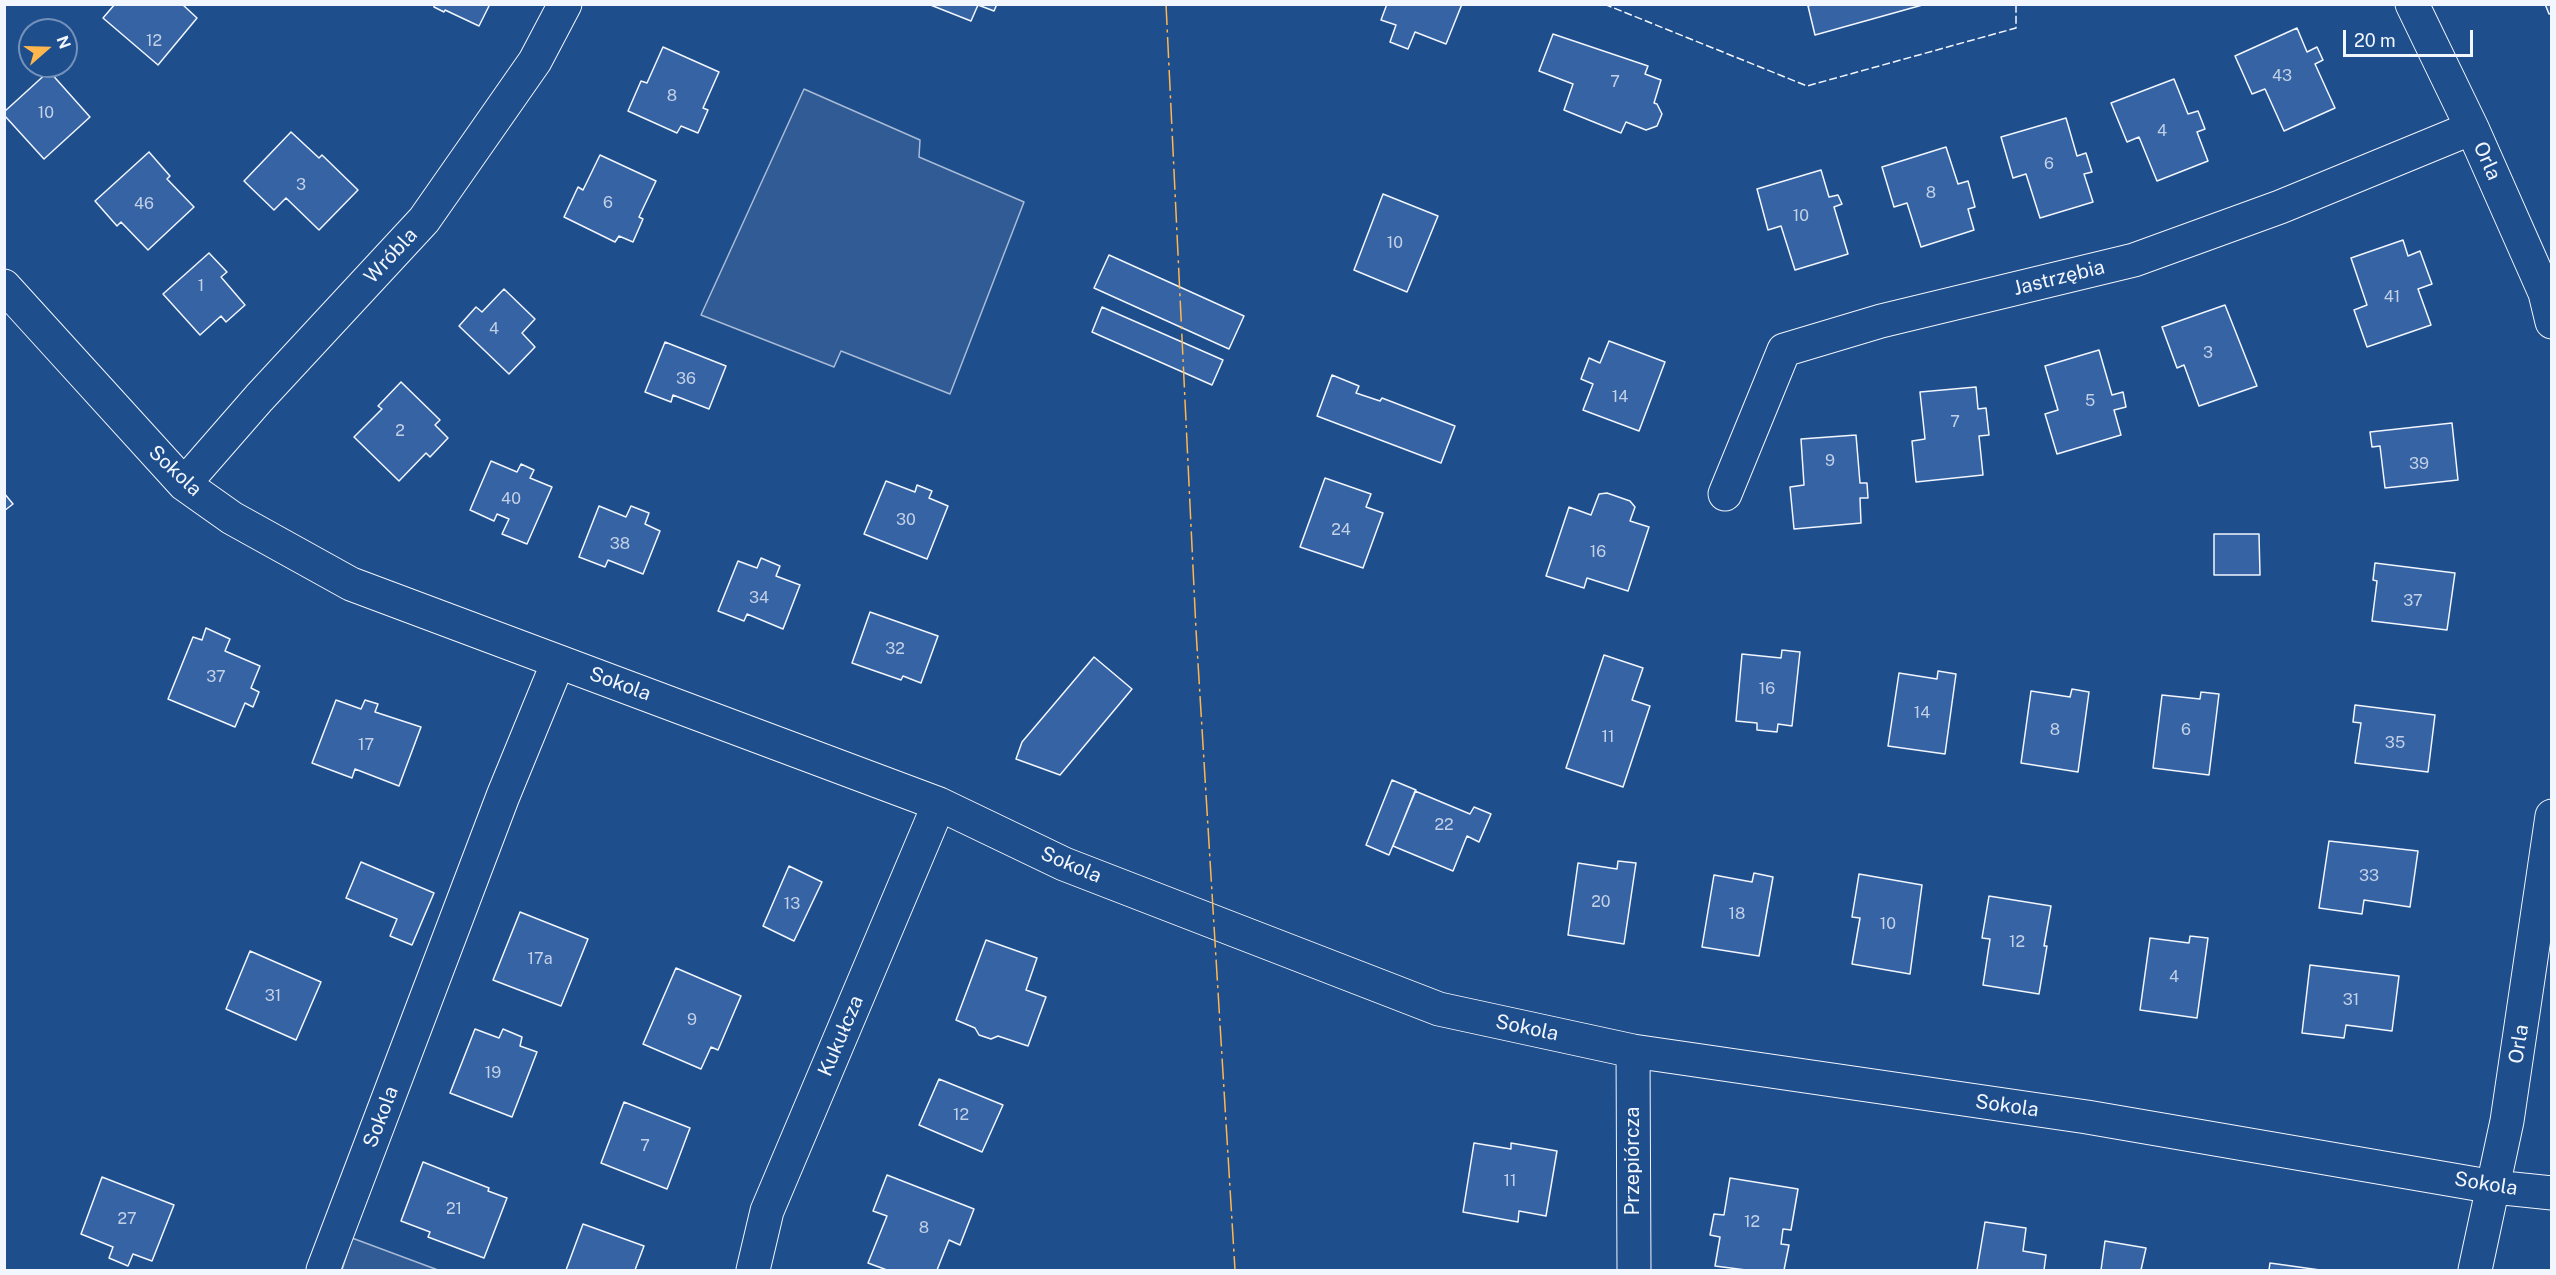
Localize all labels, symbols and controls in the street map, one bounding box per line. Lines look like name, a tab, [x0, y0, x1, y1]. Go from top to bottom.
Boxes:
north arrow	[18, 18, 78, 78]
scale bar	[2346, 18, 2476, 56]
text: 20 m	[2354, 30, 2396, 51]
house number: 12	[146, 31, 162, 51]
text: N	[52, 33, 75, 51]
house number: 43	[2272, 66, 2292, 86]
house number: 7	[1610, 72, 1620, 92]
house number: 8	[667, 86, 677, 106]
house number: 10	[38, 103, 54, 123]
house number: 4	[2157, 121, 2167, 141]
street label: Orla	[2468, 138, 2506, 184]
house number: 6	[2044, 154, 2054, 174]
house number: 3	[296, 175, 306, 195]
house number: 8	[1926, 183, 1936, 203]
house number: 6	[603, 193, 613, 213]
house number: 46	[134, 194, 154, 214]
house number: 10	[1793, 206, 1809, 226]
street label: Wróbla	[359, 223, 423, 289]
house number: 10	[1387, 233, 1403, 253]
street label: Jastrzębia	[2011, 255, 2107, 301]
house number: 1	[198, 276, 204, 296]
house number: 41	[2384, 287, 2400, 307]
house number: 4	[489, 319, 499, 339]
house number: 3	[2203, 343, 2213, 363]
house number: 36	[676, 369, 696, 389]
house number: 14	[1612, 387, 1628, 407]
house number: 5	[2085, 391, 2095, 411]
house number: 7	[1950, 412, 1960, 432]
house number: 2	[395, 421, 405, 441]
street label: Sokola	[143, 440, 207, 502]
house number: 9	[1825, 451, 1835, 471]
house number: 39	[2409, 454, 2429, 474]
house number: 40	[501, 489, 521, 509]
house number: 30	[896, 510, 916, 530]
house number: 24	[1331, 520, 1351, 540]
house number: 38	[610, 534, 630, 554]
house number: 16	[1590, 542, 1606, 562]
house number: 34	[749, 588, 769, 608]
house number: 37	[2403, 591, 2423, 611]
house number: 32	[885, 639, 905, 659]
street label: Sokola	[586, 662, 654, 706]
house number: 37	[206, 667, 226, 687]
house number: 16	[1759, 679, 1775, 699]
house number: 14	[1914, 703, 1930, 723]
house number: 8	[2050, 720, 2060, 740]
house number: 6	[2181, 720, 2191, 740]
house number: 11	[1601, 727, 1615, 747]
house number: 35	[2385, 733, 2405, 753]
house number: 17	[358, 735, 374, 755]
house number: 22	[1434, 815, 1454, 835]
street label: Sokola	[1037, 841, 1105, 889]
house number: 33	[2359, 866, 2379, 886]
house number: 20	[1591, 892, 1611, 912]
house number: 13	[784, 894, 800, 914]
house number: 18	[1729, 904, 1745, 924]
house number: 10	[1880, 914, 1896, 934]
house number: 12	[2009, 932, 2025, 952]
house number: 17a	[528, 949, 552, 969]
house number: 4	[2169, 967, 2179, 987]
house number: 31	[265, 986, 281, 1006]
house number: 31	[2343, 990, 2359, 1010]
street label: Kukułcza	[813, 992, 869, 1080]
house number: 9	[687, 1010, 697, 1030]
street label: Sokola	[1493, 1010, 1561, 1046]
street label: Orla	[2504, 1023, 2534, 1065]
house number: 19	[485, 1063, 501, 1083]
street label: Sokola	[358, 1083, 404, 1151]
street label: Sokola	[1974, 1090, 2040, 1122]
house number: 12	[953, 1105, 969, 1125]
street label: Przepiórcza	[1621, 1107, 1645, 1215]
house number: 7	[640, 1136, 650, 1156]
street label: Sokola	[2453, 1167, 2519, 1201]
house number: 11	[1503, 1171, 1517, 1191]
house number: 21	[446, 1199, 462, 1219]
house number: 27	[117, 1209, 137, 1229]
house number: 12	[1744, 1212, 1760, 1232]
house number: 8	[919, 1218, 929, 1238]

